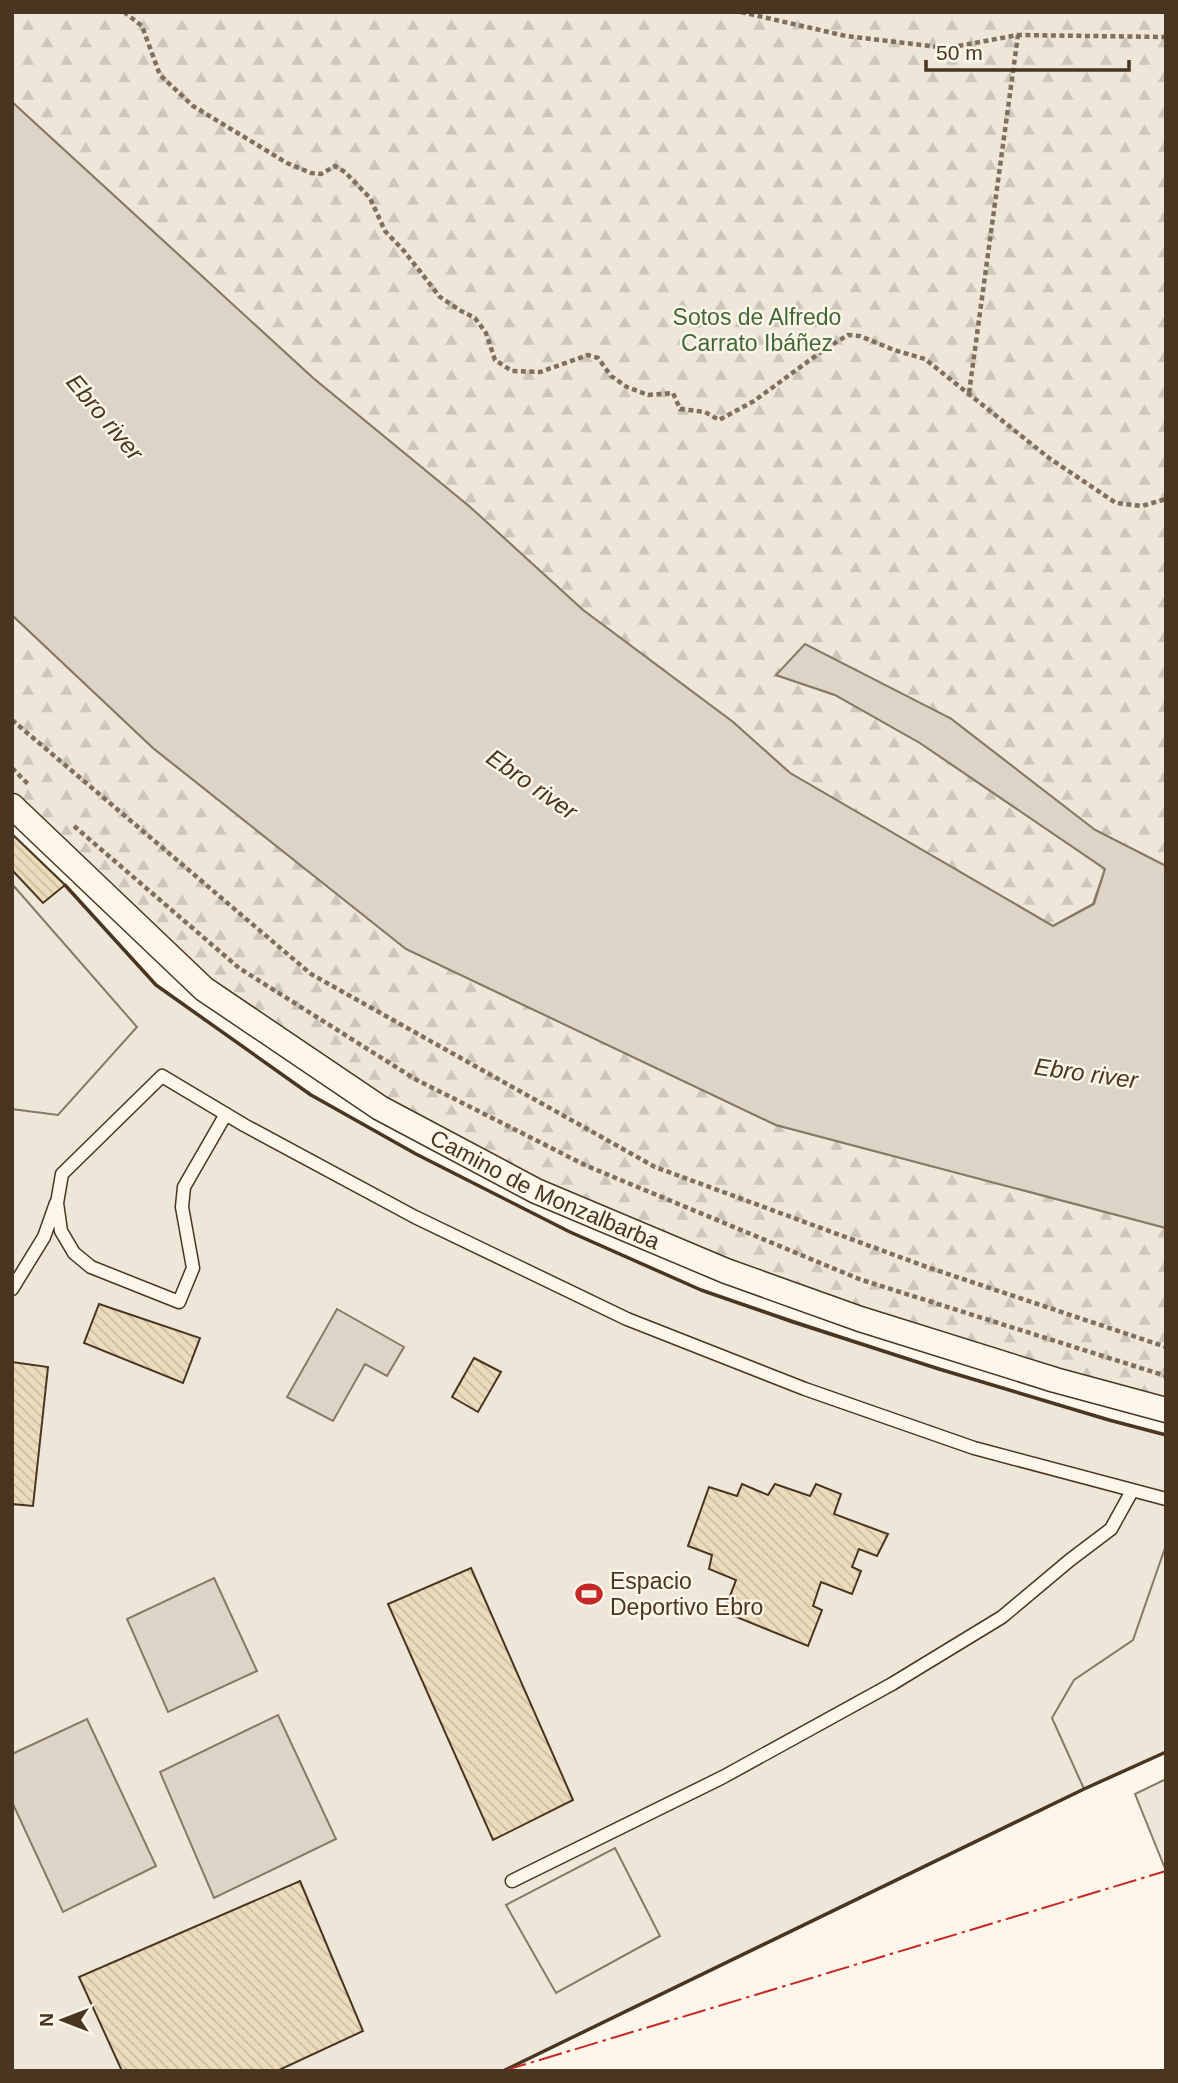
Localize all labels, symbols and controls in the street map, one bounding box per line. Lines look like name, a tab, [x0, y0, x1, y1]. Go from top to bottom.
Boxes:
scale bar	[926, 28, 1129, 72]
text: 50 m	[936, 41, 983, 64]
park label: Sotos de Alfredo Carrato Ibáñez	[673, 304, 841, 356]
water label: Ebro river	[61, 368, 149, 466]
water label: Ebro river	[482, 743, 583, 825]
water label: Ebro river	[1033, 1052, 1140, 1094]
street label: Camino de Monzalbarba	[426, 1124, 664, 1255]
place label: Espacio Deportivo Ebro	[610, 1568, 763, 1620]
sports icon: Espacio Deportivo Ebro	[574, 1579, 604, 1609]
north arrow	[28, 1985, 98, 2055]
text: N	[36, 2013, 57, 2027]

